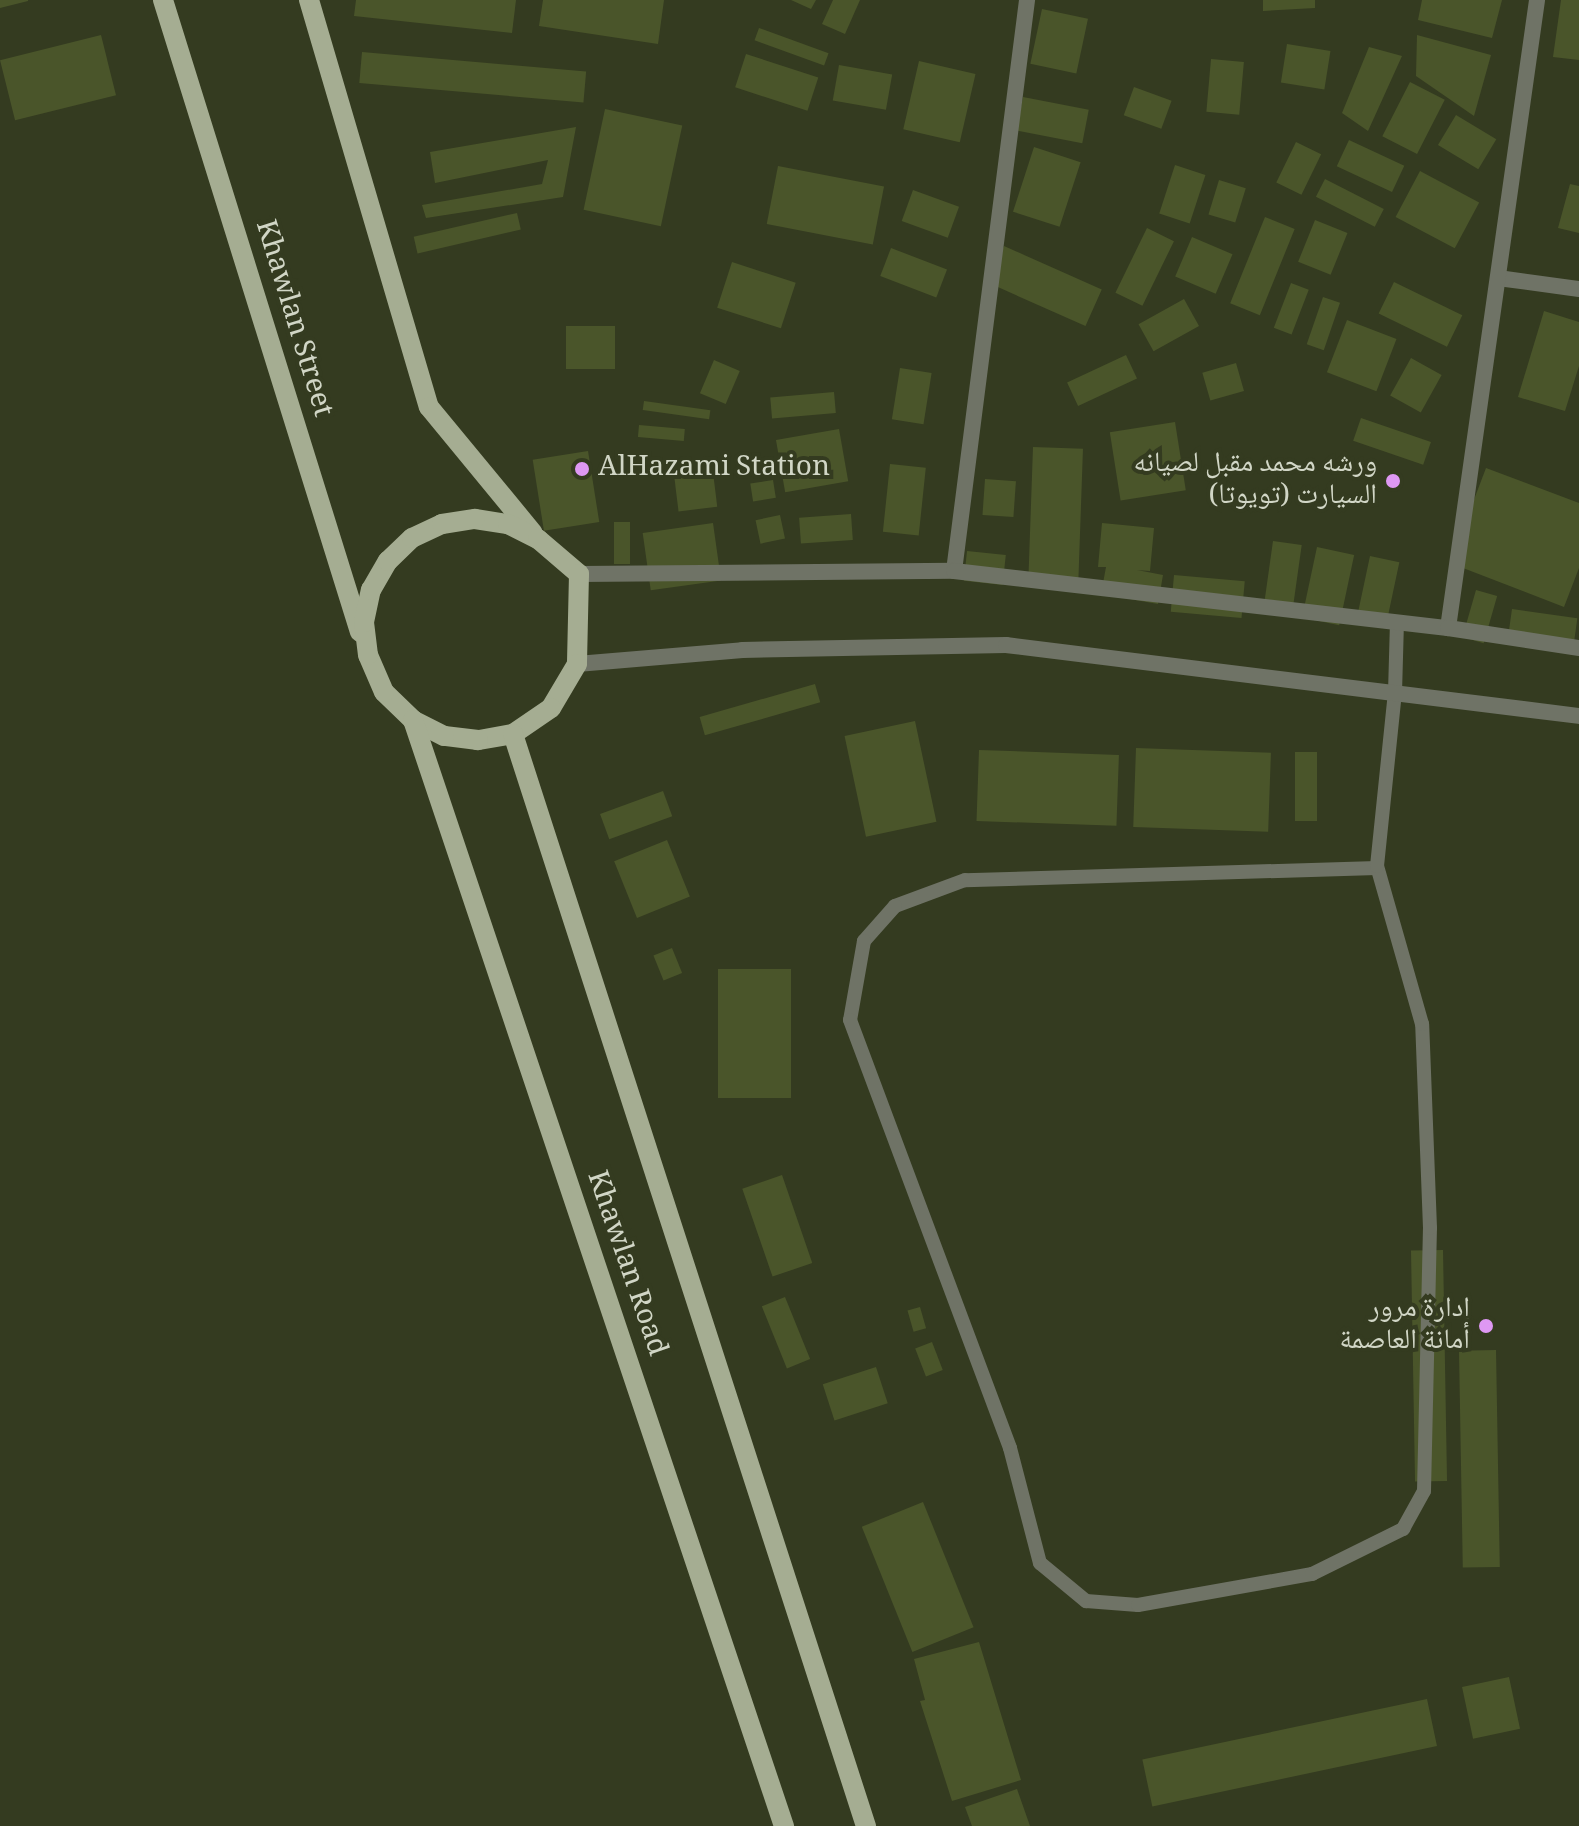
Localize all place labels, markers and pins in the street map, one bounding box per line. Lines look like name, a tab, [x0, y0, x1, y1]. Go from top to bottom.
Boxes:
place label: ورشه محمد مقبل لصيانه السيارت (تويوتا)	[1134, 448, 1377, 514]
place label: AlHazami Station	[598, 452, 830, 486]
marker: AlHazami Station	[573, 460, 591, 478]
marker: ورشه محمد مقبل لصيانه السيارت (تويوتا)	[1384, 472, 1402, 490]
place label: إدارة مرور أمانة العاصمة	[1339, 1293, 1470, 1359]
marker: إدارة مرور أمانة العاصمة	[1477, 1317, 1495, 1335]

